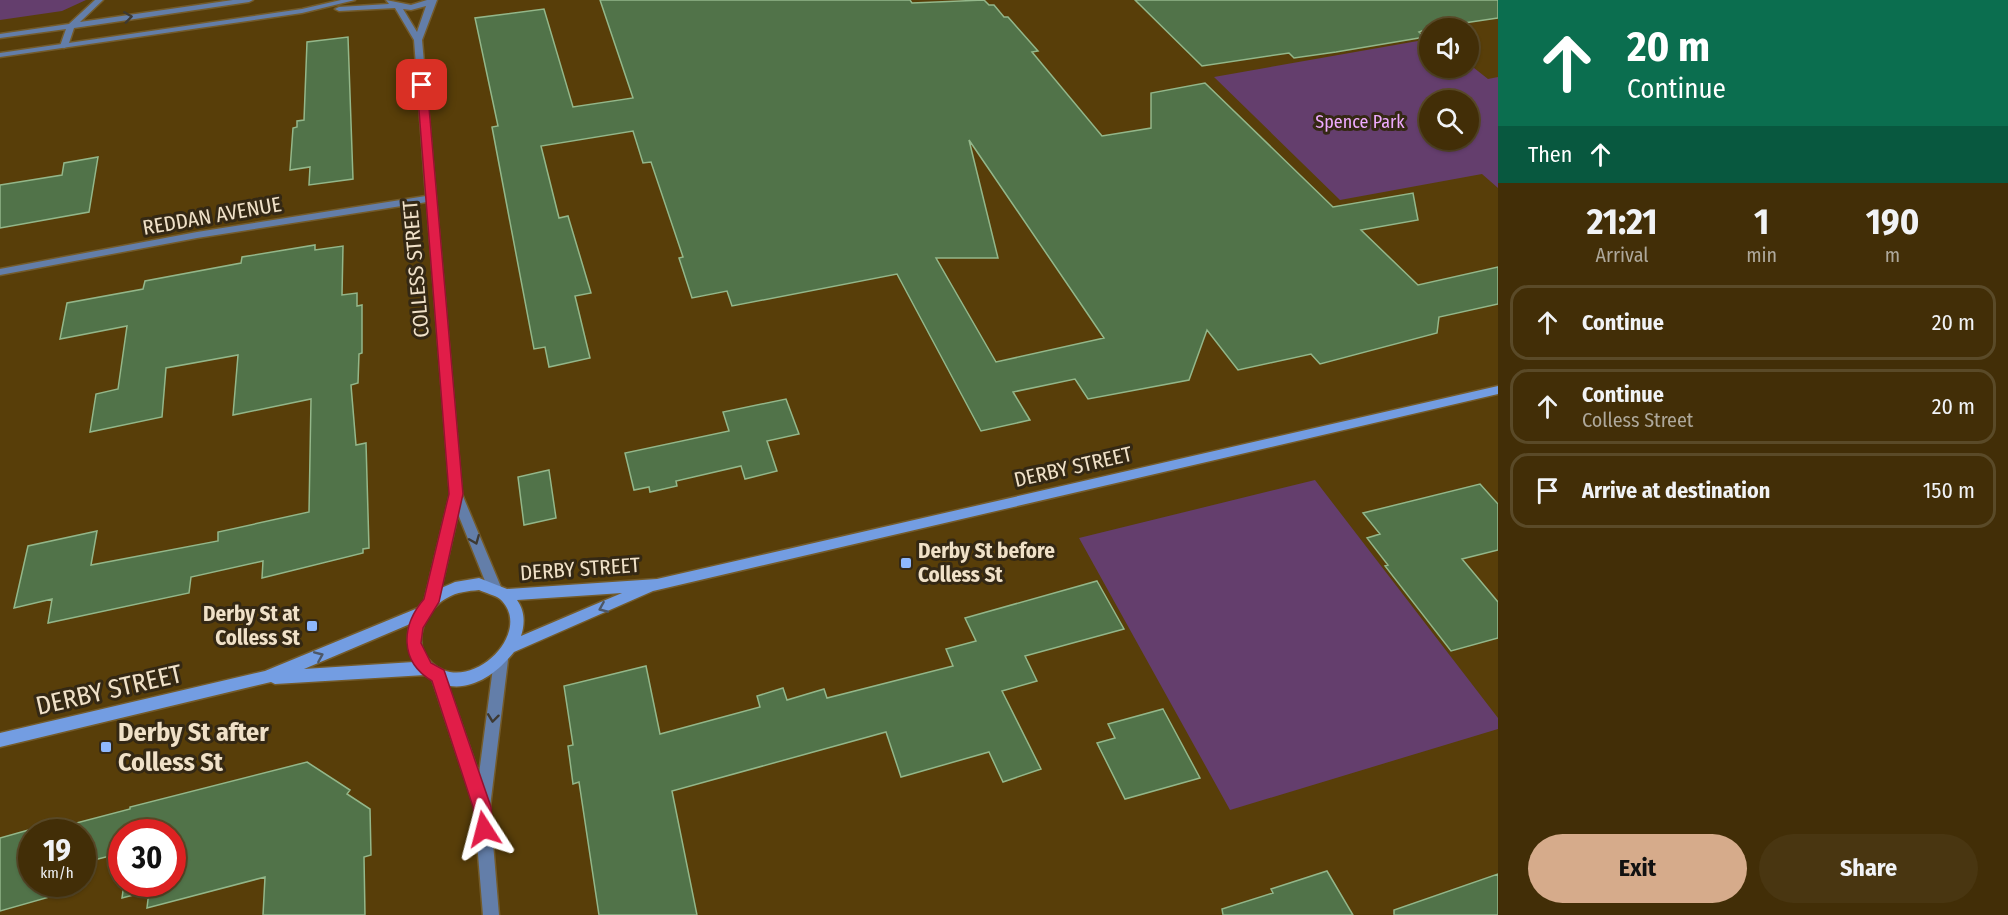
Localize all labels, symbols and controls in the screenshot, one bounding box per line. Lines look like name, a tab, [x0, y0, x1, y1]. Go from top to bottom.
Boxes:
one-way arrow	[124, 12, 133, 24]
map controls	[1419, 18, 1479, 150]
button: sound	[1419, 18, 1479, 78]
text: 20 m	[1627, 22, 1710, 72]
icon: ahead	[1528, 24, 1606, 102]
pin	[396, 59, 447, 110]
icon: arrive	[405, 68, 438, 101]
text: Continue	[1627, 73, 1726, 105]
button: search	[1419, 90, 1479, 150]
park label: Spence Park	[1315, 111, 1405, 133]
icon: ahead	[1584, 138, 1617, 171]
text: Then	[1528, 141, 1572, 168]
street label: REDDAN AVENUE	[141, 191, 284, 241]
street label: COLLESS STREET	[397, 199, 435, 339]
text: 21:21	[1587, 200, 1657, 244]
text: 1	[1754, 200, 1769, 244]
text: 190	[1866, 200, 1919, 244]
text: Arrival	[1596, 243, 1649, 267]
text: min	[1746, 243, 1777, 267]
text: m	[1885, 243, 1900, 267]
icon: ahead	[1531, 306, 1564, 339]
text: Continue	[1582, 309, 1664, 336]
text: 20 m	[1932, 309, 1975, 336]
text: Continue	[1582, 381, 1664, 408]
icon: ahead	[1531, 390, 1564, 423]
text: 20 m	[1932, 393, 1975, 420]
text: Colless Street	[1582, 408, 1693, 432]
street label: DERBY STREET	[1011, 441, 1135, 493]
icon: arrive	[1531, 474, 1564, 507]
text: Arrive at destination	[1582, 477, 1770, 504]
text: 150 m	[1923, 477, 1975, 504]
one-way arrow	[468, 534, 480, 545]
place label: Derby St before Colless St	[918, 538, 1055, 588]
street label: DERBY STREET	[519, 552, 641, 586]
marker: Derby St before Colless St	[899, 556, 913, 570]
place label: Derby St at Colless St	[203, 601, 301, 651]
one-way arrow	[598, 601, 609, 613]
marker: Derby St at Colless St	[305, 619, 319, 633]
one-way arrow	[313, 651, 324, 663]
street label: DERBY STREET	[33, 658, 185, 722]
one-way arrow	[487, 714, 500, 723]
place label: Derby St after Colless St	[118, 717, 269, 778]
marker: Derby St after Colless St	[99, 740, 113, 754]
position arrow	[452, 797, 516, 861]
speed limit sign: 30	[108, 819, 186, 897]
text: 19	[43, 833, 71, 869]
button: Exit	[1528, 834, 1747, 903]
button: Share	[1759, 834, 1978, 903]
text: km/h	[40, 864, 74, 882]

